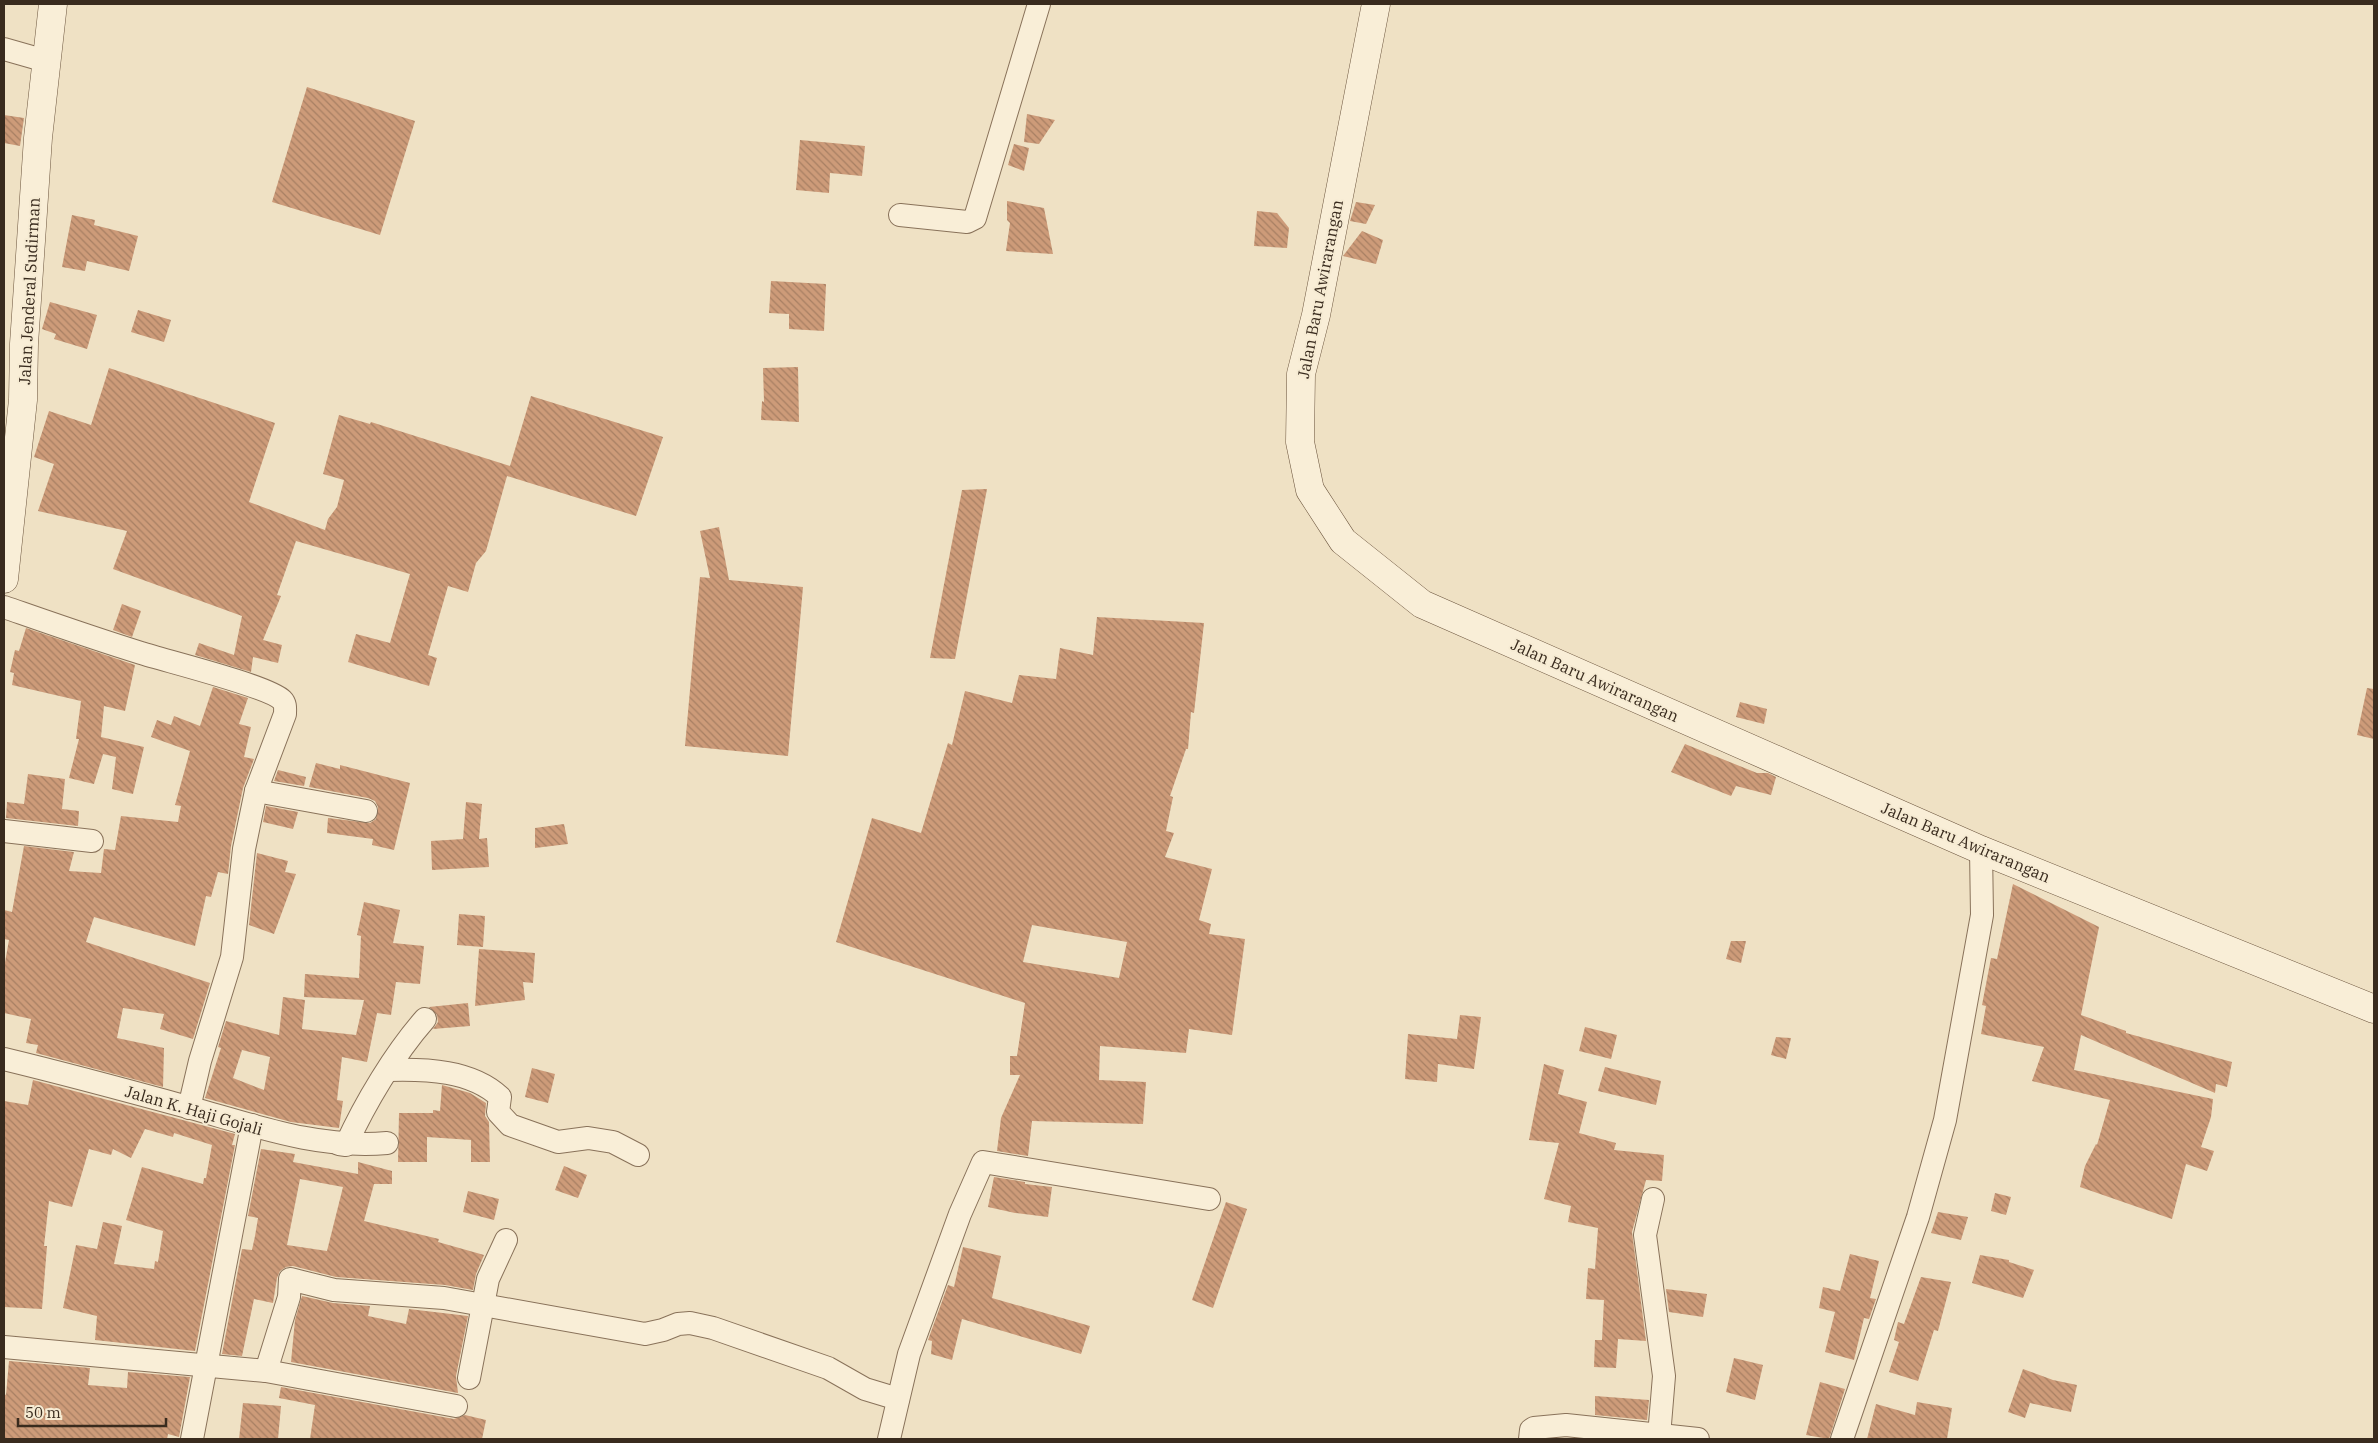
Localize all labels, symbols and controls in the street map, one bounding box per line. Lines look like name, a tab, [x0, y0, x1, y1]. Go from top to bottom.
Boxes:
street label: Jalan Jenderal Sudirman	[14, 197, 44, 385]
street label: Jalan Baru Awirarangan	[1293, 198, 1347, 380]
street label: Jalan Baru Awirarangan	[1508, 634, 1682, 726]
street label: Jalan Baru Awirarangan	[1879, 797, 2053, 887]
street label: Jalan K. Haji Gojali	[123, 1081, 265, 1139]
scale bar	[18, 1396, 165, 1428]
text: 50 m	[25, 1403, 61, 1422]

